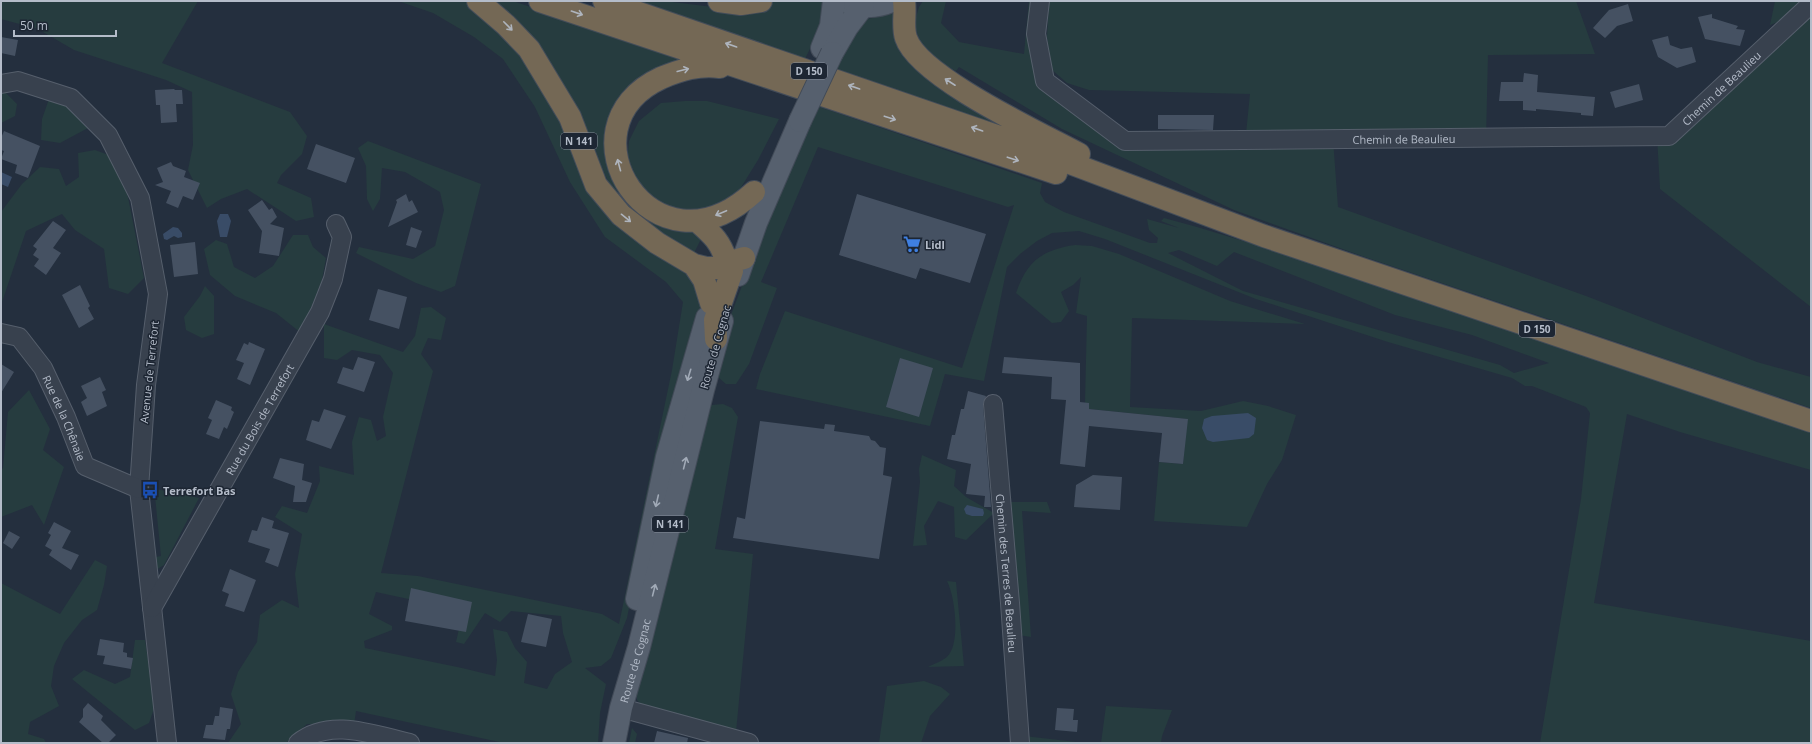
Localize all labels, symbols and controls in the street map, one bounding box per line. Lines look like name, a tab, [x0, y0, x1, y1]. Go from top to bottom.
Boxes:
one-way arrow	[571, 10, 583, 18]
scale bar	[14, 12, 116, 38]
text: 50 m	[20, 17, 48, 34]
one-way arrow	[503, 21, 512, 31]
one-way arrow	[726, 40, 738, 48]
street label: Chemin de Beaulieu	[1678, 47, 1764, 128]
road number: D 150	[791, 63, 827, 79]
one-way arrow	[676, 65, 689, 73]
one-way arrow	[945, 78, 956, 86]
one-way arrow	[848, 83, 861, 90]
one-way arrow	[883, 115, 896, 122]
one-way arrow	[971, 125, 984, 132]
street label: Chemin de Beaulieu	[1352, 130, 1455, 146]
road number: N 141	[561, 133, 597, 149]
one-way arrow	[1007, 156, 1020, 163]
one-way arrow	[615, 159, 622, 172]
one-way arrow	[716, 210, 728, 217]
one-way arrow	[620, 214, 631, 223]
supermarket icon: Lidl	[902, 234, 922, 254]
place label: Lidl	[925, 237, 945, 252]
street label: Route de Cognac	[696, 303, 734, 391]
street label: Avenue de Terrefort	[136, 320, 162, 424]
road number: D 150	[1519, 321, 1555, 337]
street label: Rue du Bois de Terrefort	[222, 361, 297, 478]
one-way arrow	[685, 369, 692, 382]
street label: Rue de la Chênaie	[40, 372, 90, 463]
one-way arrow	[681, 457, 689, 470]
bus stop icon: Terrefort Bas	[140, 480, 160, 500]
place label: Terrefort Bas	[163, 483, 236, 498]
street label: Chemin des Terres de Beaulieu	[993, 493, 1021, 653]
one-way arrow	[652, 494, 660, 507]
road number: N 141	[652, 516, 688, 532]
one-way arrow	[650, 583, 658, 596]
street label: Route de Cognac	[616, 617, 653, 704]

